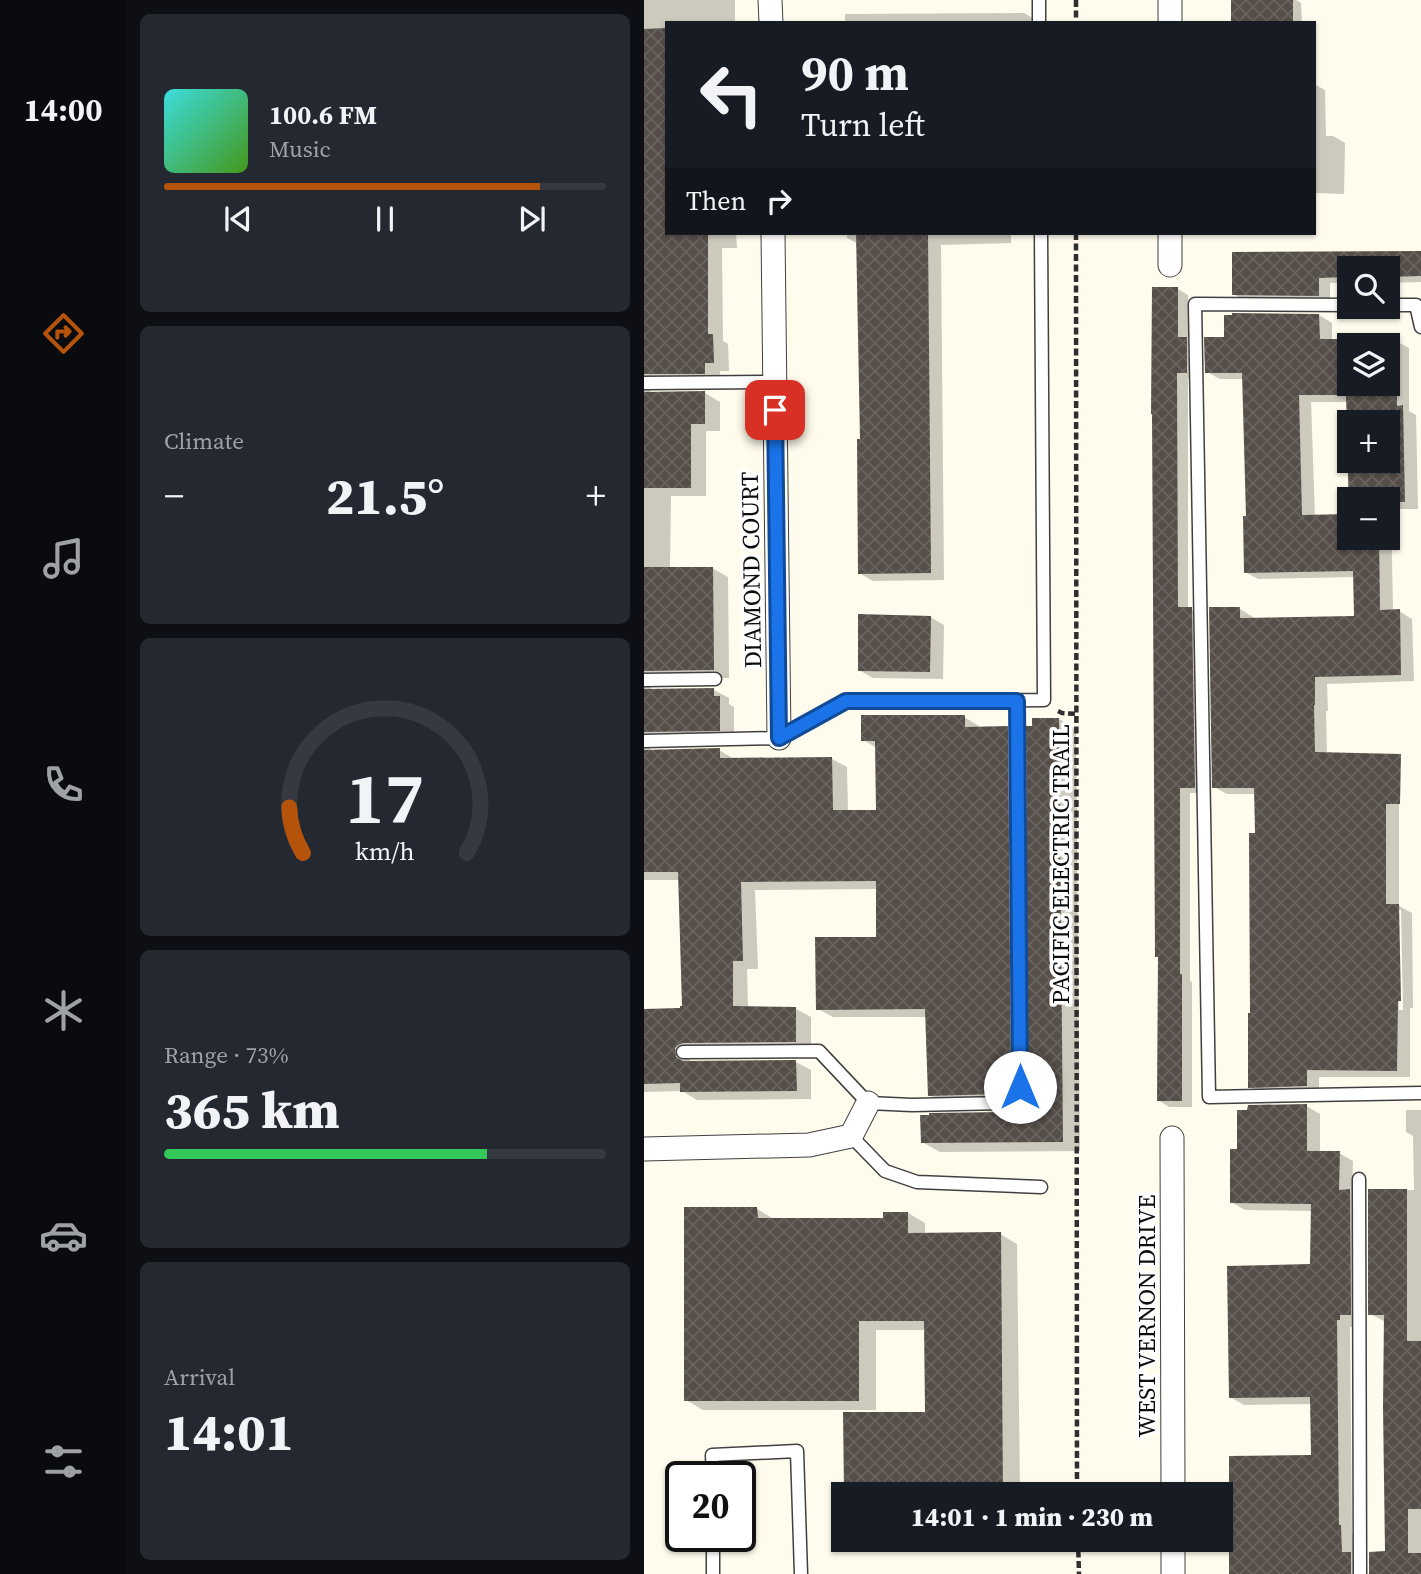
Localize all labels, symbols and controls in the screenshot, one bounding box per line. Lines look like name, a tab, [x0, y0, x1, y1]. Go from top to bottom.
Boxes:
text: 90 m	[801, 39, 909, 106]
icon: left	[686, 49, 777, 140]
text: 14:00	[24, 88, 102, 132]
text: 100.6 FM	[269, 97, 377, 133]
text: Turn left	[801, 103, 925, 147]
text: Music	[269, 133, 331, 165]
icon: right	[760, 182, 798, 220]
text: Then	[686, 183, 746, 219]
icon: previous	[219, 200, 257, 238]
icon: pause	[366, 200, 404, 238]
icon: next	[513, 200, 551, 238]
map controls	[1337, 256, 1400, 550]
button: search	[1337, 256, 1400, 319]
icon: directions	[39, 309, 88, 358]
button: layers	[1337, 333, 1400, 396]
pin	[745, 380, 805, 440]
icon: arrive	[756, 391, 794, 429]
button: +	[1337, 410, 1400, 473]
text: Climate	[164, 425, 244, 457]
text: 21.5°	[326, 460, 444, 531]
text: −	[164, 470, 184, 522]
text: +	[586, 470, 606, 522]
street label: DIAMOND COURT	[733, 471, 769, 669]
button: −	[1337, 487, 1400, 550]
icon: music	[39, 534, 88, 583]
street label: PACIFIC ELECTRIC TRAIL	[1044, 724, 1077, 1004]
text: 17	[346, 748, 424, 847]
icon: phone	[39, 760, 88, 809]
text: km/h	[355, 834, 415, 868]
icon: climate	[39, 986, 88, 1035]
text: Range · 73%	[164, 1039, 289, 1071]
position arrow	[983, 1050, 1057, 1124]
text: 365 km	[164, 1074, 340, 1145]
street label: WEST VERNON DRIVE	[1130, 1194, 1163, 1438]
icon: car	[39, 1211, 88, 1260]
text: Arrival	[164, 1361, 235, 1393]
text: 14:01	[164, 1396, 294, 1467]
icon: filters	[39, 1437, 88, 1486]
speed limit sign: 20	[665, 1461, 756, 1552]
text: 14:01 · 1 min · 230 m	[911, 1499, 1153, 1535]

